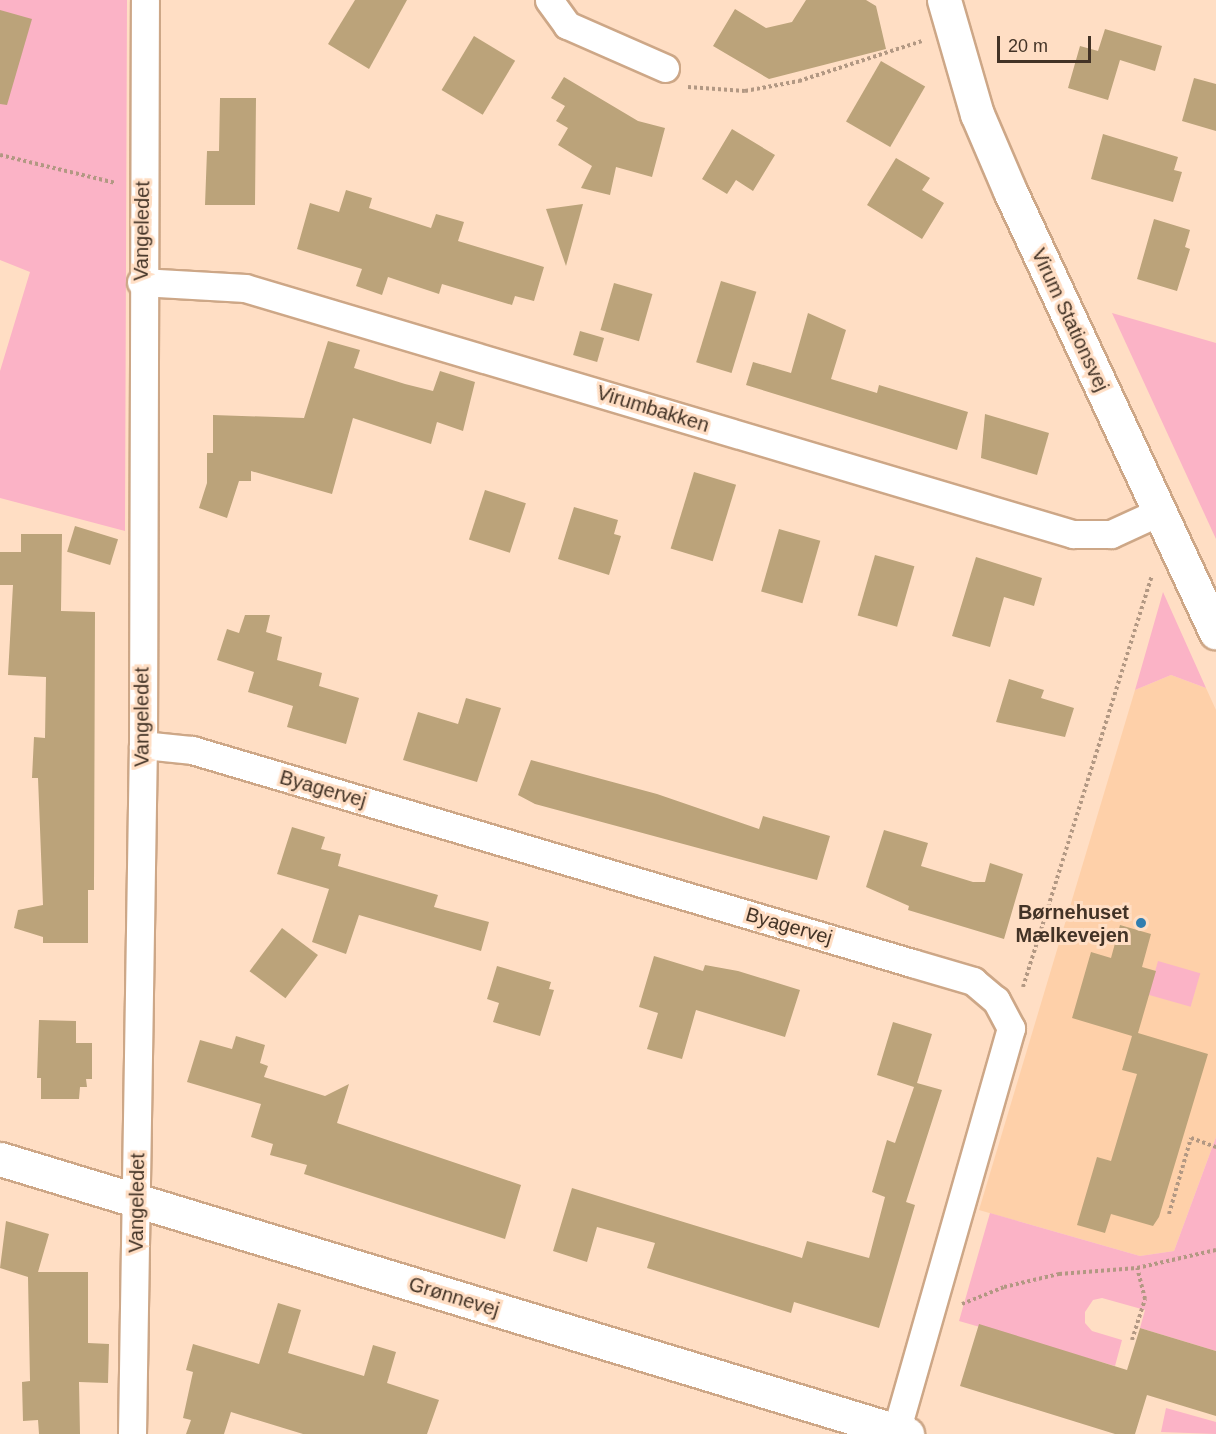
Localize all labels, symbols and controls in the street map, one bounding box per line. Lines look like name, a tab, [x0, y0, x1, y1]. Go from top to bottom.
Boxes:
scale bar	[1000, 24, 1094, 62]
text: 20 m	[1008, 36, 1048, 56]
street label: Vangeledet	[129, 181, 155, 281]
street label: Virum Stationsvej	[1026, 245, 1114, 395]
street label: Virumbakken	[594, 381, 712, 437]
street label: Vangeledet	[130, 667, 154, 767]
street label: Byagervej	[277, 765, 369, 813]
place label: Børnehuset Mælkevejen	[1016, 900, 1129, 947]
street label: Byagervej	[743, 902, 835, 950]
marker: Børnehuset Mælkevejen	[1134, 916, 1148, 930]
street label: Vangeledet	[124, 1153, 150, 1253]
street label: Grønnevej	[406, 1272, 502, 1322]

